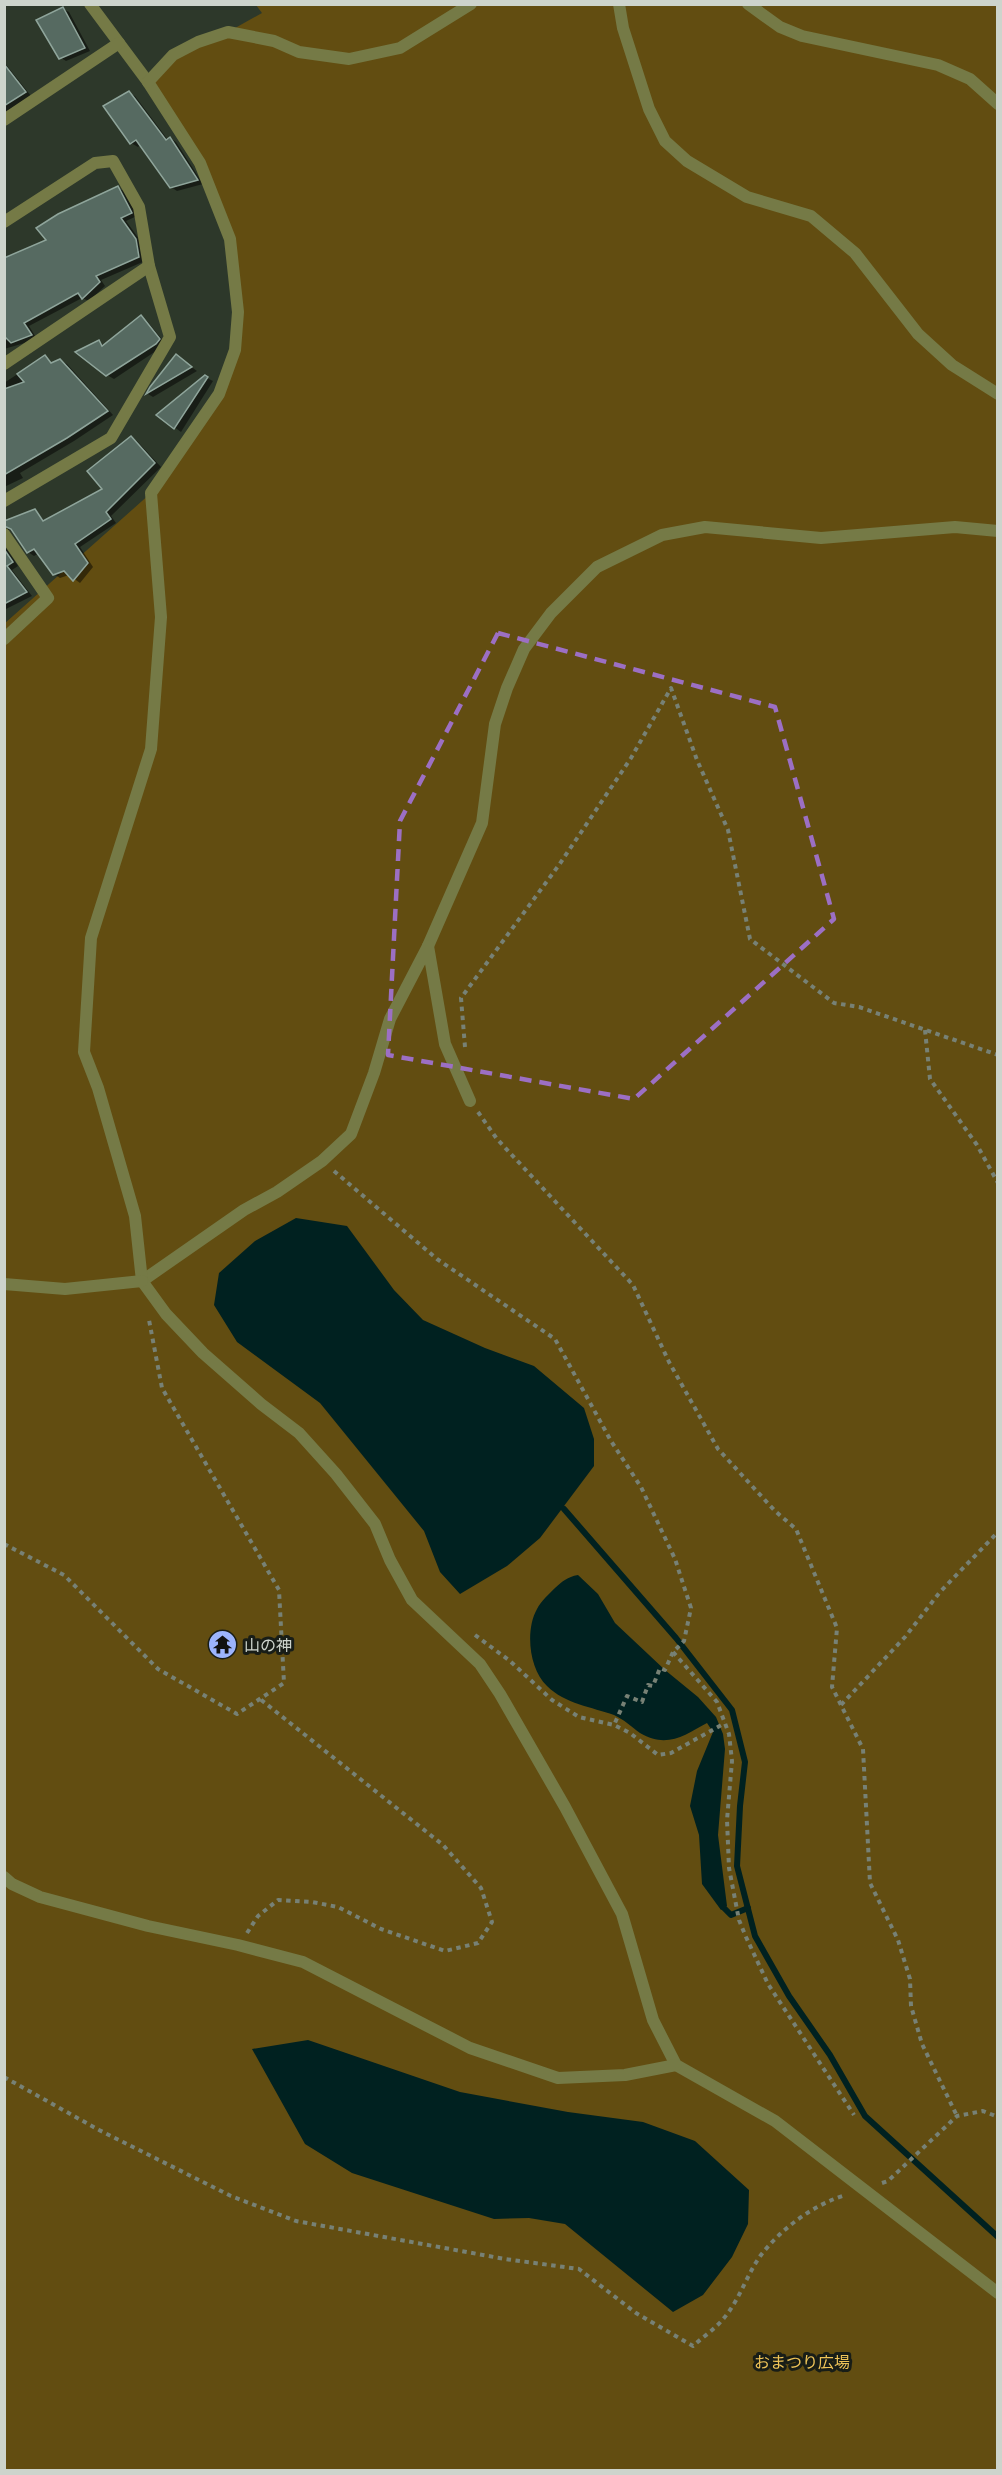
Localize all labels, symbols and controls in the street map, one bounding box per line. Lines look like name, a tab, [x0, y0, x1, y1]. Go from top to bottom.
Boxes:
temple icon: 山の神	[207, 1629, 239, 1661]
place label: 山の神	[244, 1635, 292, 1655]
park label: おまつり広場	[754, 2352, 850, 2372]

